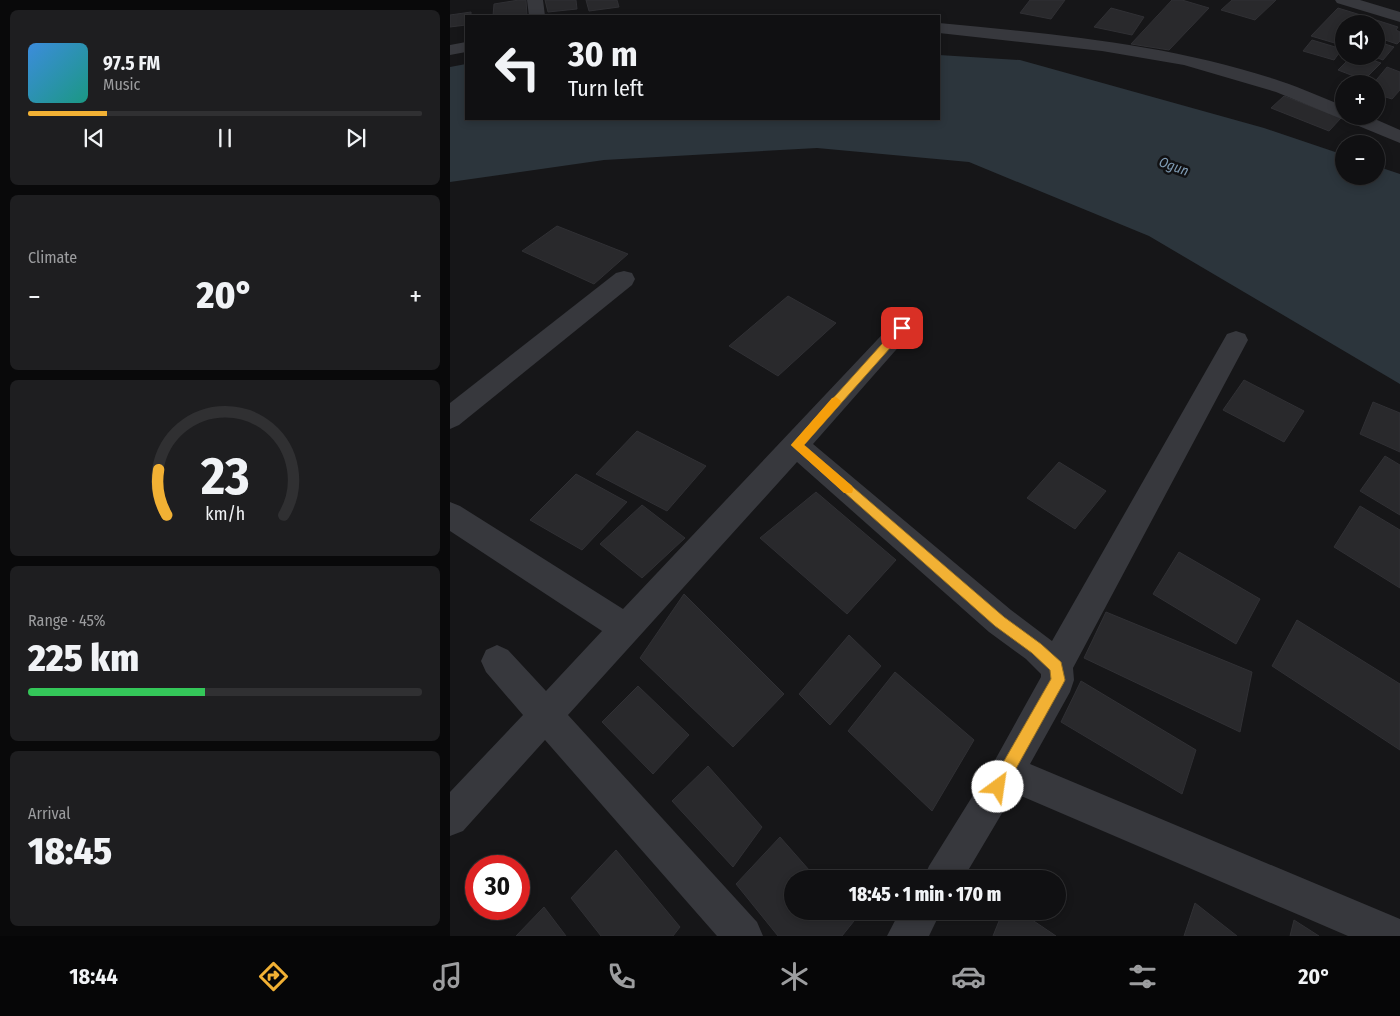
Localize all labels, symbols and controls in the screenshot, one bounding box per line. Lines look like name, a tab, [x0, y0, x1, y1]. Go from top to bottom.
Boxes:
map controls	[1335, 15, 1385, 185]
button: sound	[1335, 15, 1385, 65]
text: 30 m	[568, 33, 638, 75]
icon: left	[485, 35, 550, 100]
text: 97.5 FM	[103, 52, 160, 75]
text: Music	[103, 75, 140, 94]
text: Turn left	[568, 75, 644, 102]
button: +	[1335, 75, 1385, 125]
icon: previous	[80, 124, 108, 152]
icon: pause	[211, 124, 239, 152]
icon: next	[342, 124, 370, 152]
button: −	[1335, 135, 1385, 185]
water label: Ogun	[1157, 153, 1191, 180]
text: Climate	[28, 248, 77, 267]
text: 20°	[197, 272, 253, 318]
text: −	[28, 280, 41, 313]
text: +	[409, 280, 422, 313]
pin	[881, 307, 923, 349]
icon: arrive	[888, 314, 916, 342]
text: 23	[200, 445, 249, 508]
text: km/h	[205, 503, 245, 525]
text: Range · 45%	[28, 611, 106, 630]
text: 225 km	[28, 635, 139, 681]
position arrow	[971, 760, 1023, 812]
text: Arrival	[28, 804, 70, 823]
text: 18:45	[28, 828, 112, 874]
speed limit sign: 30	[465, 855, 530, 920]
text: 18:45 · 1 min · 170 m	[849, 883, 1001, 906]
icon: directions	[256, 959, 291, 994]
icon: music	[430, 959, 465, 994]
icon: phone	[604, 959, 639, 994]
icon: climate	[777, 959, 812, 994]
icon: car	[951, 959, 986, 994]
icon: filters	[1125, 959, 1160, 994]
text: 18:44	[69, 963, 118, 990]
text: 20°	[1298, 963, 1331, 990]

